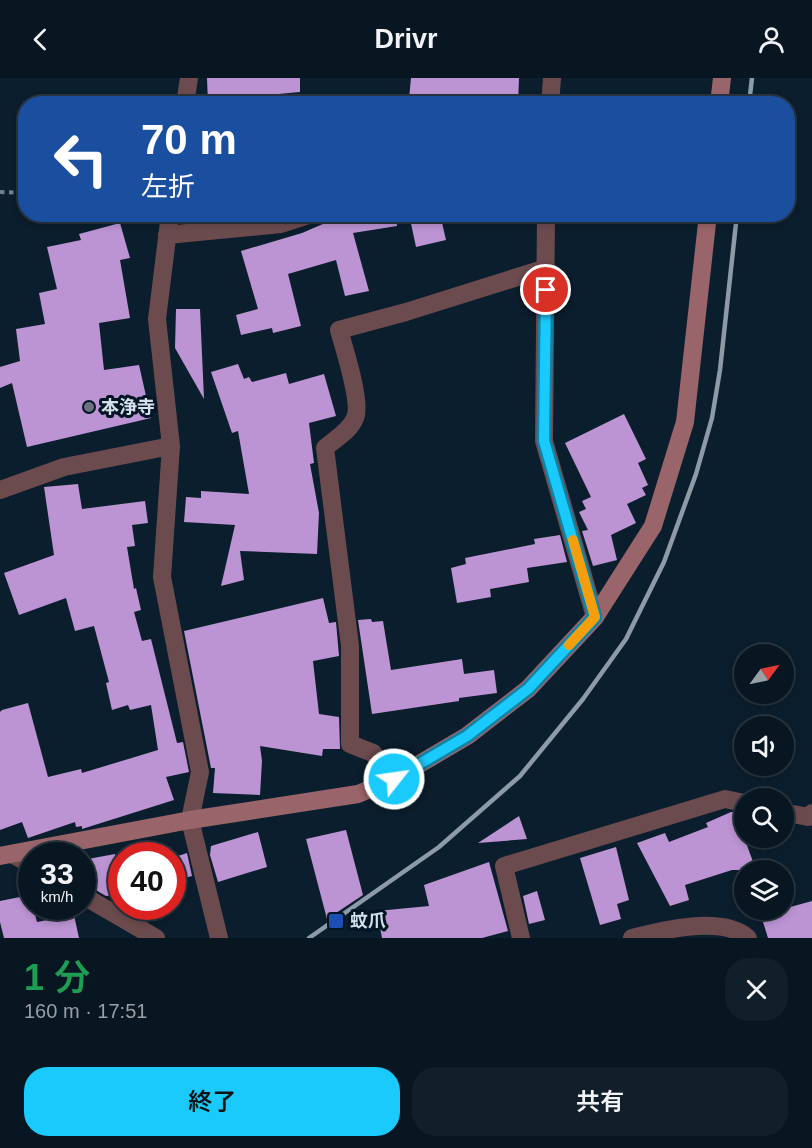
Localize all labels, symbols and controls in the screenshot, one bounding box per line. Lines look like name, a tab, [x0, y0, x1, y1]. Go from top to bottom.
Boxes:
icon: back	[24, 23, 57, 56]
icon: person	[755, 23, 788, 56]
text: Drivr	[374, 24, 438, 54]
text: 70 m	[141, 116, 237, 163]
icon: left	[42, 120, 120, 198]
text: 左折	[141, 172, 195, 202]
pin	[520, 264, 571, 315]
icon: arrive	[529, 273, 562, 306]
place label: 本浄寺	[101, 397, 155, 417]
marker: 本浄寺	[82, 400, 96, 414]
north arrow	[734, 644, 794, 704]
map controls	[734, 644, 794, 920]
button: sound	[734, 716, 794, 776]
position arrow	[362, 747, 426, 811]
button: search	[734, 788, 794, 848]
speed limit sign: 40	[108, 842, 186, 920]
text: 33	[40, 857, 74, 890]
button: layers	[734, 860, 794, 920]
text: km/h	[41, 888, 73, 905]
place label: 蚊爪	[350, 911, 386, 931]
marker: 蚊爪	[327, 912, 345, 930]
text: 1 分	[24, 957, 90, 998]
button: close	[725, 958, 788, 1021]
text: 160 m · 17:51	[24, 1000, 147, 1022]
button: 終了	[24, 1067, 400, 1136]
button: 共有	[412, 1067, 788, 1136]

